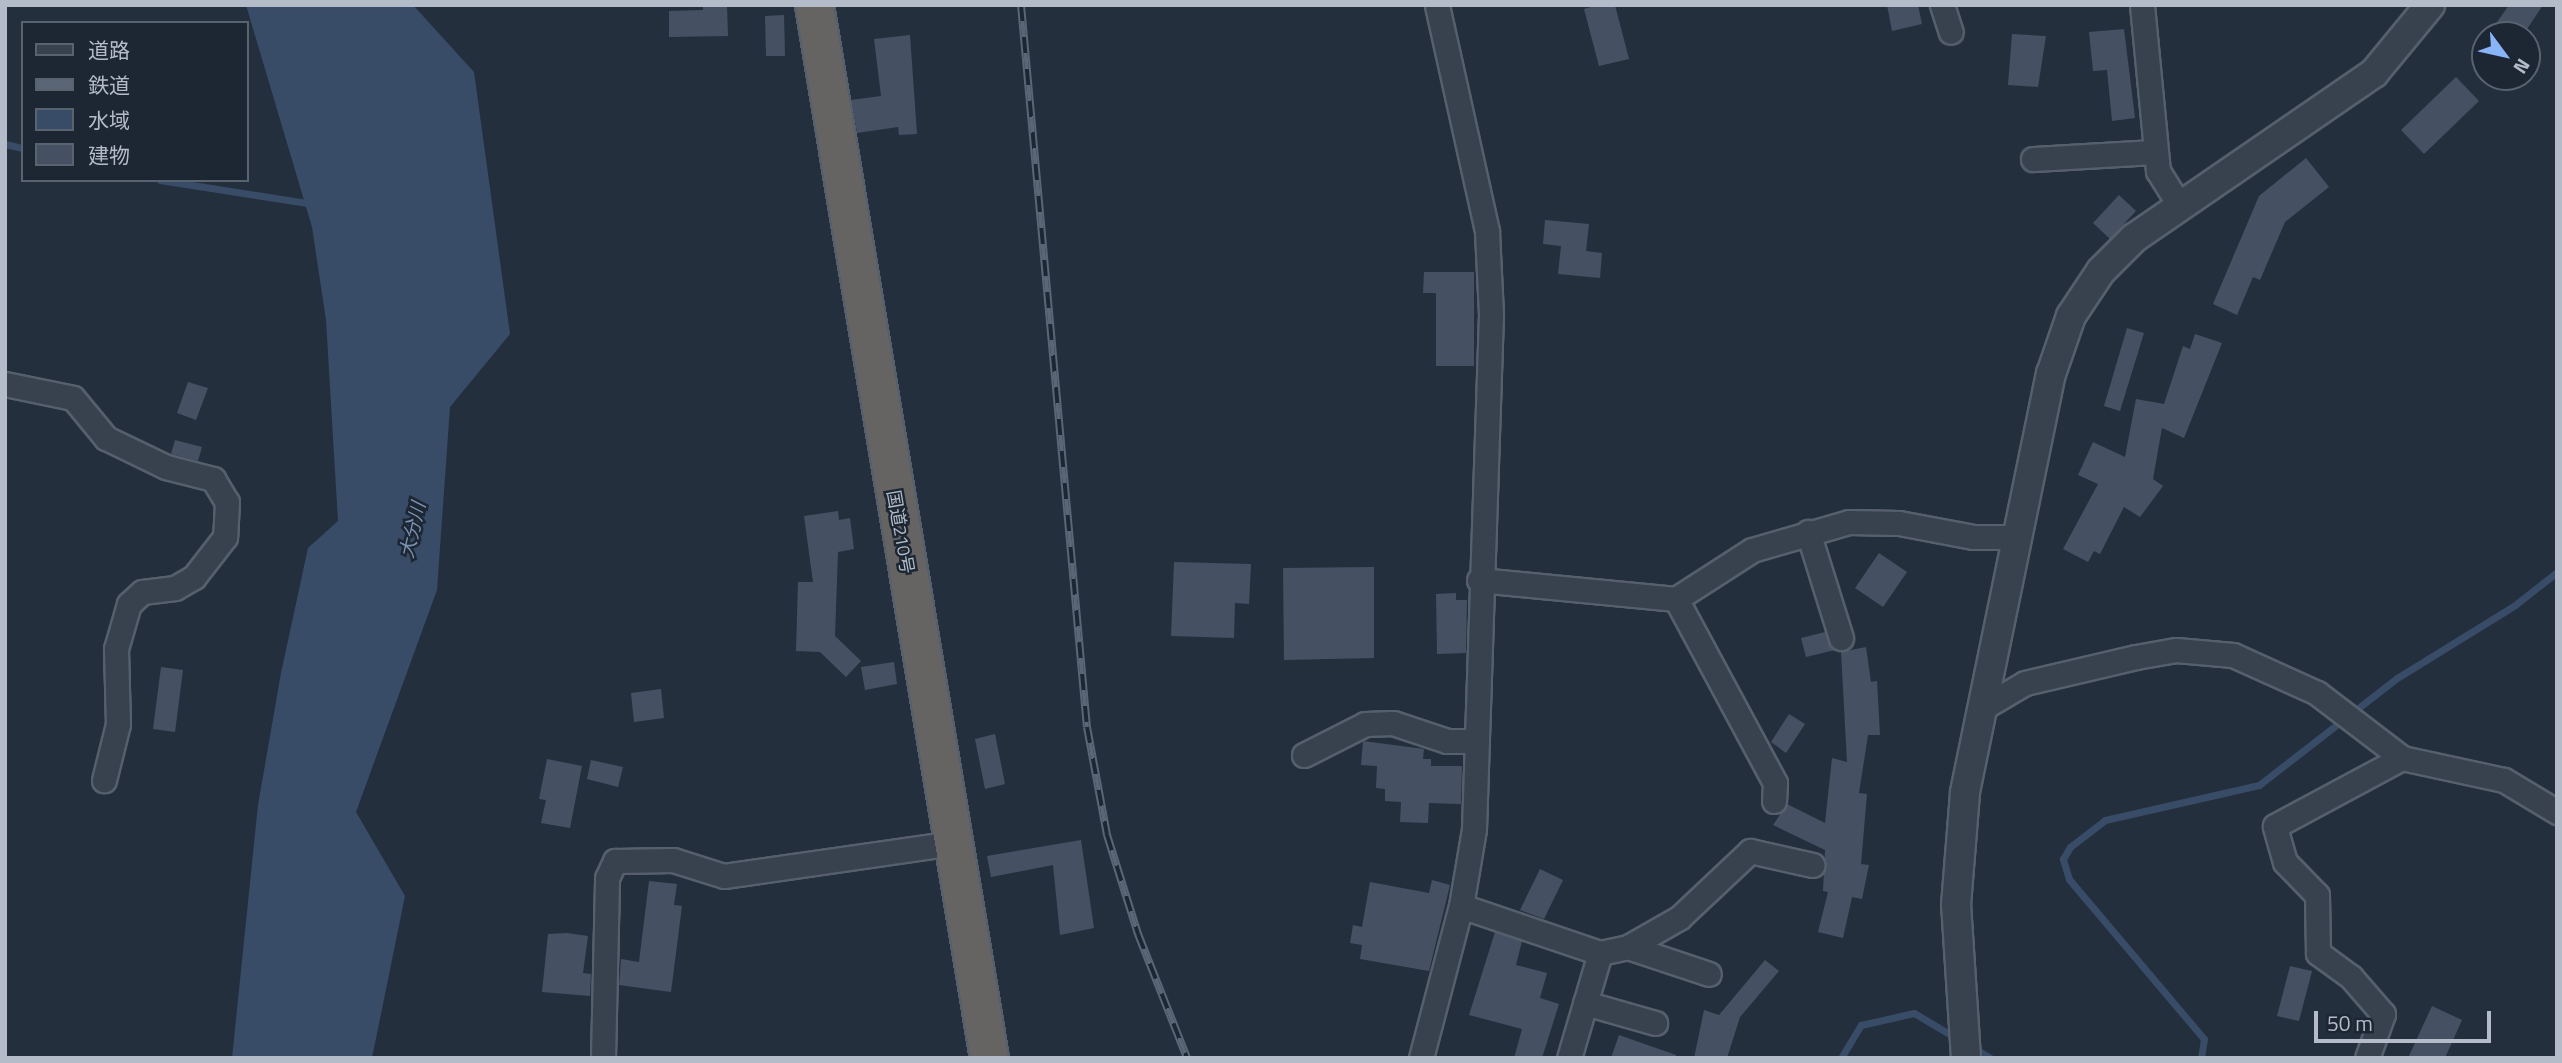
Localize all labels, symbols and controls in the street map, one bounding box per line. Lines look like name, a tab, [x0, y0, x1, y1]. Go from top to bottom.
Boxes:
legend	[21, 21, 248, 182]
north arrow	[2471, 21, 2541, 91]
text: 道路	[88, 34, 130, 66]
text: N	[2507, 53, 2538, 80]
text: 鉄道	[88, 69, 130, 101]
text: 水域	[88, 104, 130, 136]
text: 建物	[88, 139, 130, 171]
street label: 国道210号	[882, 489, 918, 575]
water label: 大分川	[394, 500, 430, 560]
scale bar	[2317, 996, 2494, 1040]
text: 50 m	[2327, 1007, 2373, 1039]

